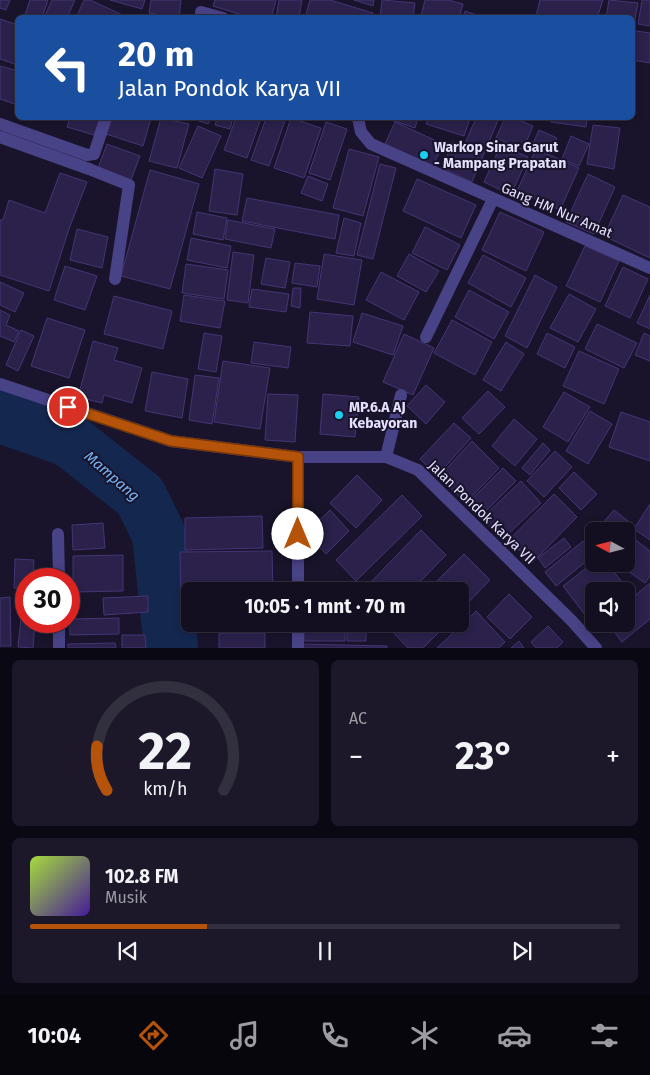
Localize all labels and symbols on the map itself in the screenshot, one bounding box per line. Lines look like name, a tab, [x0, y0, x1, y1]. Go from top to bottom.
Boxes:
place label: Warkop Sinar Garut - Mampang Prapatan	[434, 139, 566, 172]
marker: Warkop Sinar Garut - Mampang Prapatan	[418, 149, 430, 161]
street label: Gang HM Nur Amat	[499, 179, 616, 242]
pin	[47, 386, 89, 428]
place label: MP.6.A AJ Kebayoran	[349, 399, 417, 432]
marker: MP.6.A AJ Kebayoran	[333, 409, 345, 421]
water label: Mampang	[81, 447, 143, 505]
street label: Jalan Pondok Karya VII	[425, 457, 539, 568]
position arrow	[271, 507, 323, 559]
north arrow	[585, 522, 635, 572]
speed limit sign: 30	[15, 568, 80, 633]

